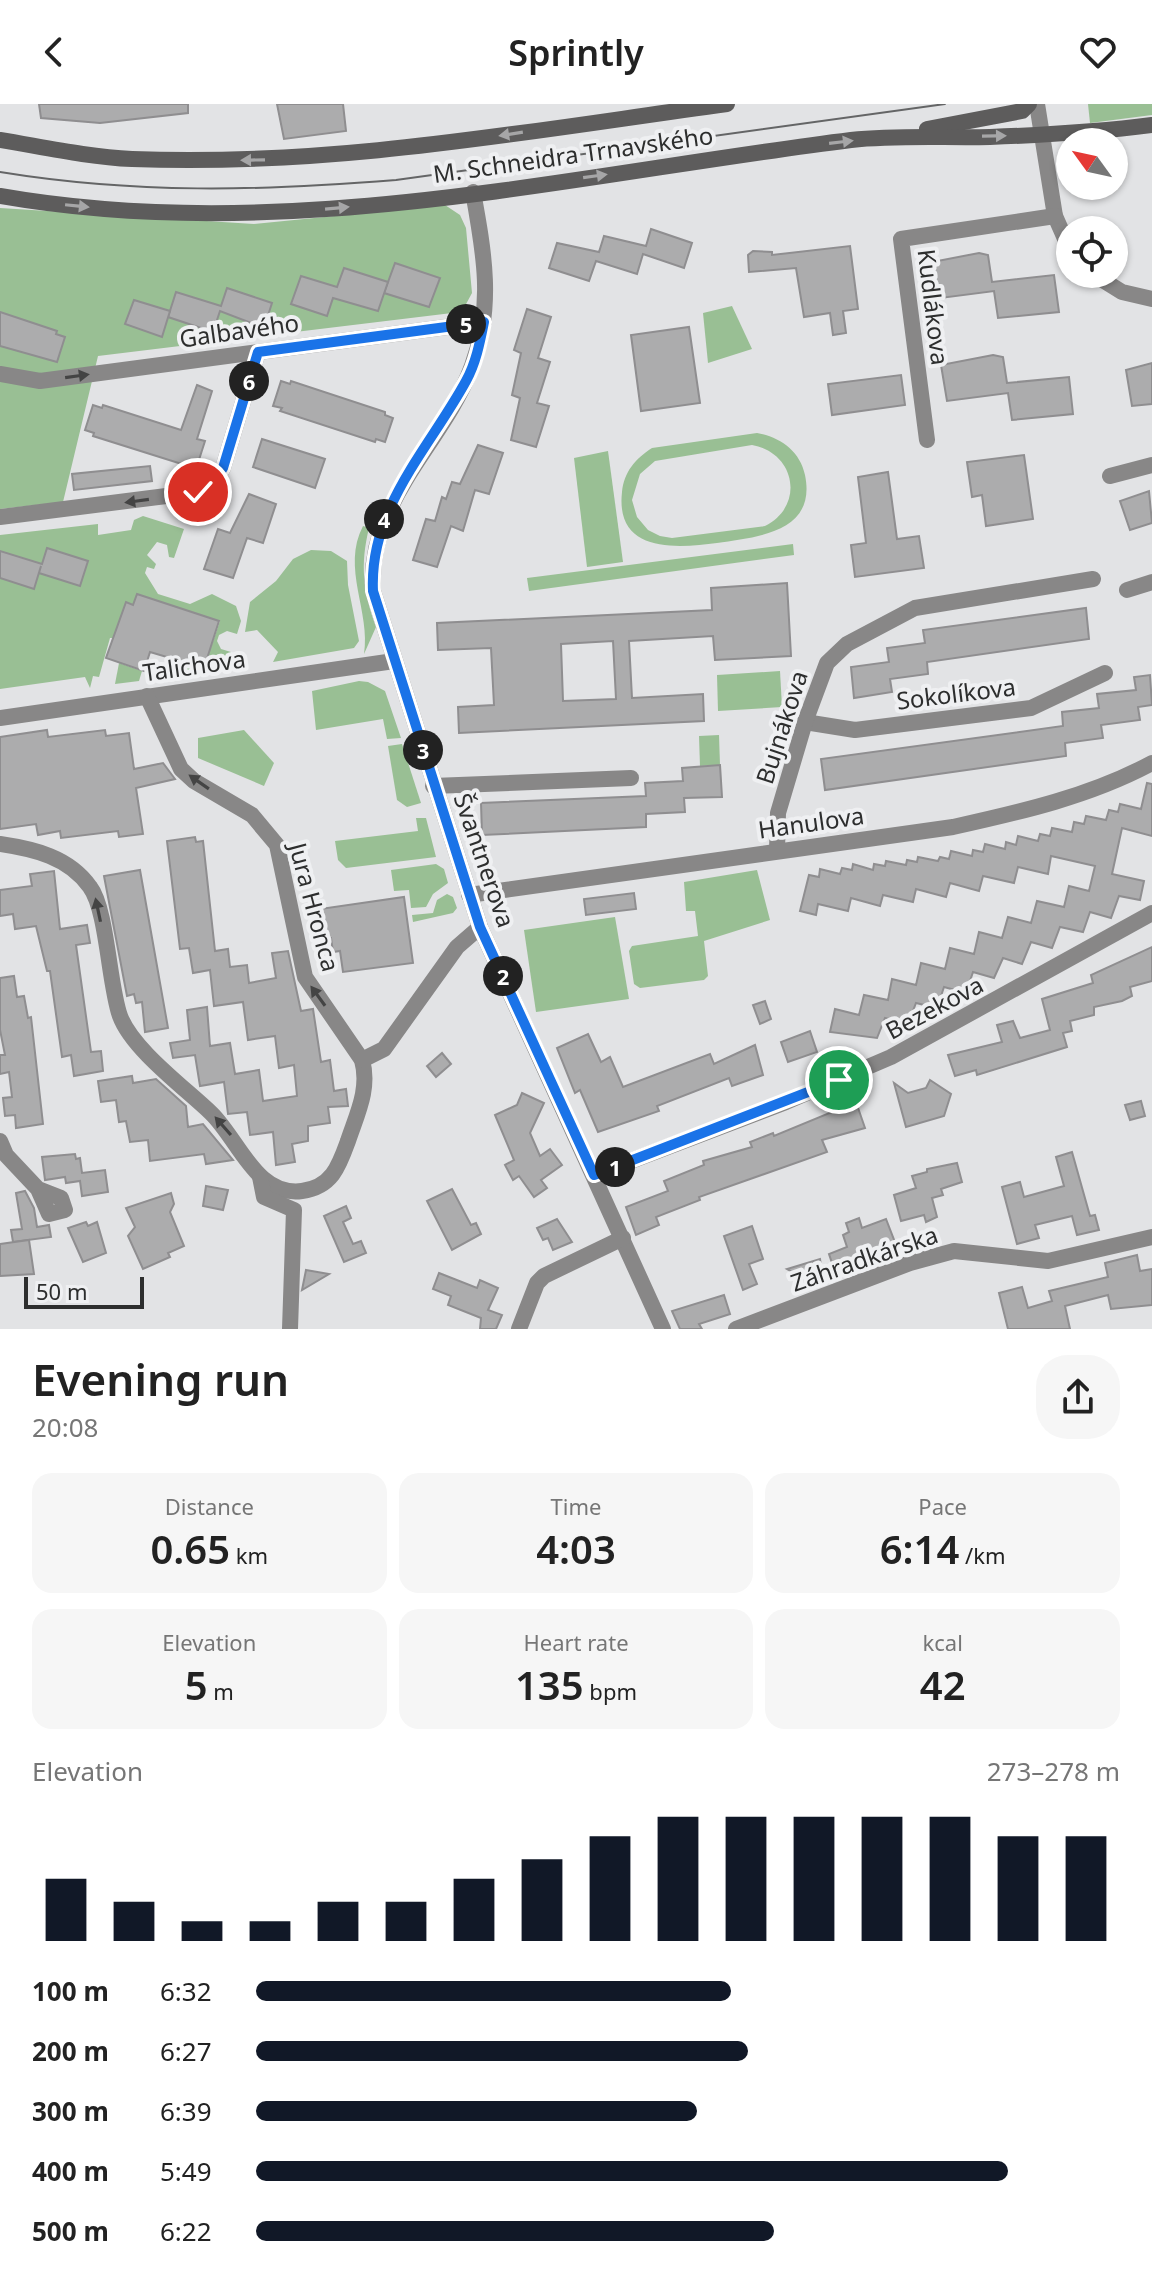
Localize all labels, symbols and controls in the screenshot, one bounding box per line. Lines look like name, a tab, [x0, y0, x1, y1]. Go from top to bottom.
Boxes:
text: Sprintly	[508, 28, 644, 77]
icon: back	[32, 30, 76, 74]
icon: heart	[1076, 30, 1120, 74]
street label: M. Schneidra Trnavského	[431, 118, 715, 190]
one-way arrow	[498, 128, 523, 141]
north arrow	[1056, 128, 1128, 200]
map controls	[1056, 128, 1128, 288]
one-way arrow	[982, 130, 1007, 143]
one-way arrow	[829, 135, 854, 148]
one-way arrow	[240, 154, 265, 167]
one-way arrow	[583, 169, 608, 182]
one-way arrow	[65, 200, 90, 213]
one-way arrow	[325, 202, 350, 215]
button: locate	[1056, 216, 1128, 288]
street label: Kudlákova	[911, 247, 957, 367]
pin: 5	[446, 304, 486, 344]
street label: Galbavého	[177, 305, 301, 355]
text: 5	[460, 309, 472, 339]
pin: 6	[229, 361, 269, 401]
text: 6	[243, 366, 255, 396]
one-way arrow	[65, 369, 90, 382]
pin	[164, 458, 232, 526]
icon: check	[176, 470, 220, 514]
one-way arrow	[125, 495, 150, 508]
pin: 4	[364, 499, 404, 539]
text: 4	[378, 504, 390, 534]
street label: Talichova	[141, 641, 247, 689]
street label: Bujnákova	[747, 666, 815, 788]
street label: Sokolíkova	[894, 669, 1018, 717]
pin: 3	[403, 730, 443, 770]
text: 3	[417, 735, 429, 765]
one-way arrow	[188, 775, 209, 790]
street label: Švantnerova	[447, 789, 523, 931]
street label: Hanulova	[756, 798, 866, 846]
street label: Jura Hronca	[281, 837, 348, 975]
one-way arrow	[91, 897, 104, 922]
pin: 2	[483, 956, 523, 996]
text: 2	[497, 961, 509, 991]
street label: Bezekova	[879, 967, 989, 1047]
one-way arrow	[310, 986, 326, 1006]
pin	[805, 1046, 873, 1114]
icon: arrive	[817, 1058, 861, 1102]
one-way arrow	[215, 1117, 232, 1137]
pin: 1	[595, 1147, 635, 1187]
text: 1	[609, 1152, 621, 1182]
street label: Záhradkárska	[786, 1217, 942, 1299]
scale bar	[24, 1273, 144, 1309]
text: 50 m	[36, 1276, 87, 1306]
text: Evening run	[32, 1349, 289, 1409]
button: share	[1036, 1355, 1120, 1439]
text: 20:08	[32, 1409, 98, 1445]
text: Distance	[165, 1491, 254, 1521]
text: Time	[551, 1491, 601, 1521]
text: Pace	[918, 1491, 967, 1521]
text: 0.65	[150, 1521, 230, 1576]
text: 4:03	[536, 1521, 616, 1576]
text: 6:14	[880, 1521, 959, 1576]
text: km	[230, 1540, 268, 1570]
text: /km	[959, 1540, 1006, 1570]
text: Elevation	[162, 1627, 256, 1657]
text: Heart rate	[523, 1627, 629, 1657]
text: kcal	[922, 1627, 963, 1657]
text: 5	[185, 1657, 208, 1712]
text: 135	[515, 1657, 584, 1712]
text: 42	[920, 1657, 966, 1712]
text: m	[208, 1676, 234, 1706]
text: bpm	[584, 1676, 637, 1706]
text: Elevation	[32, 1753, 143, 1789]
text: 273–278 m	[987, 1753, 1120, 1789]
text: 100 m	[32, 1973, 109, 2009]
text: 6:32	[160, 1973, 212, 2009]
text: 200 m	[32, 2033, 109, 2069]
text: 6:27	[160, 2033, 212, 2069]
text: 300 m	[32, 2093, 109, 2129]
text: 6:39	[160, 2093, 212, 2129]
text: 400 m	[32, 2153, 109, 2189]
text: 5:49	[160, 2153, 212, 2189]
text: 500 m	[32, 2213, 109, 2249]
text: 6:22	[160, 2213, 212, 2249]

